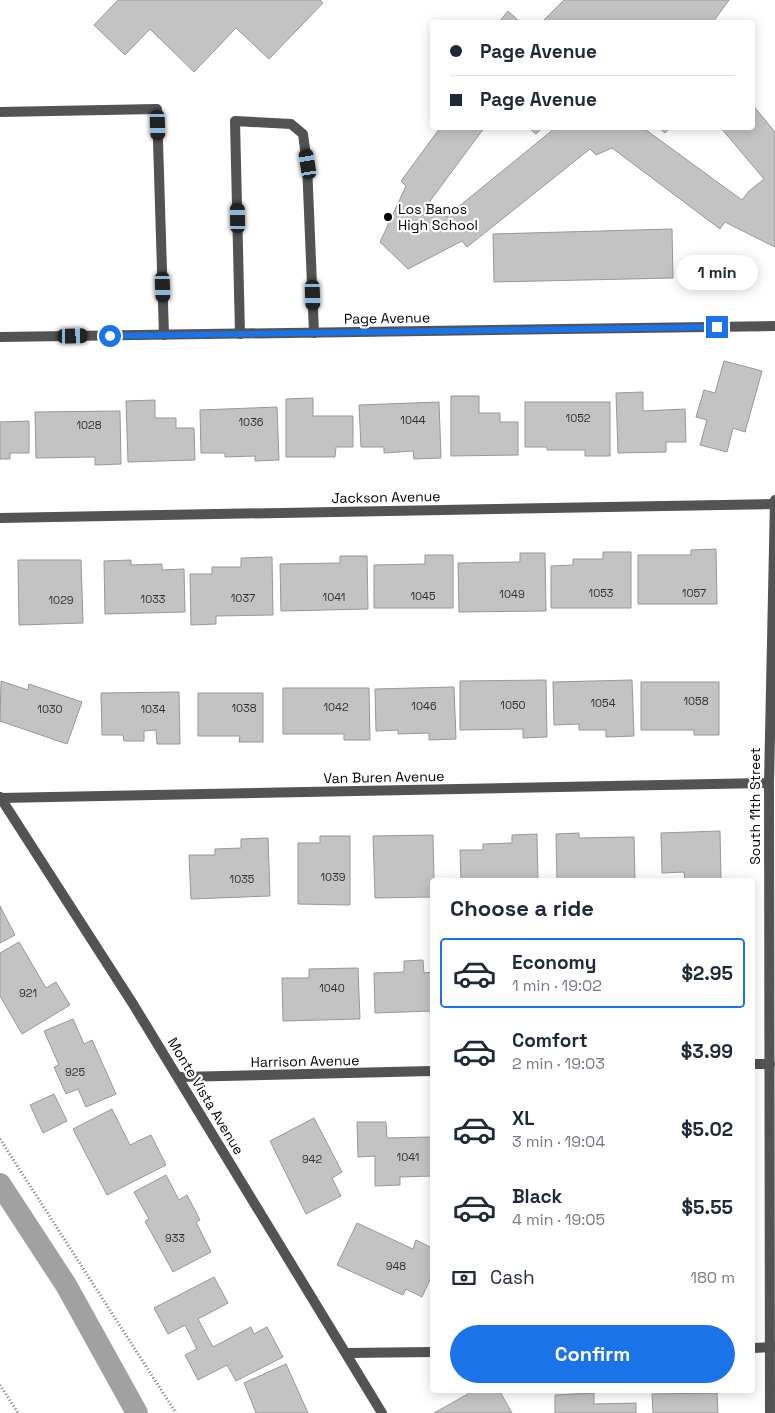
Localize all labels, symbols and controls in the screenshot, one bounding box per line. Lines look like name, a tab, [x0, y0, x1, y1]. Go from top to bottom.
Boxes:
text: Page Avenue	[480, 39, 597, 64]
text: Page Avenue	[480, 87, 597, 112]
car	[149, 110, 166, 140]
car	[298, 148, 317, 180]
place label: Los Banos High School	[398, 200, 478, 234]
car	[230, 203, 245, 233]
marker: Los Banos High School	[382, 211, 394, 223]
callout: 1 min	[676, 255, 758, 290]
text: 1 min	[697, 262, 737, 283]
car	[154, 272, 171, 302]
car	[304, 280, 321, 310]
street label: Page Avenue	[344, 308, 430, 328]
route end	[706, 316, 728, 338]
route start	[99, 325, 121, 347]
car	[57, 328, 88, 344]
house number: 1052	[566, 411, 591, 425]
house number: 1044	[400, 413, 426, 427]
house number: 1036	[238, 415, 264, 429]
house number: 1028	[76, 418, 102, 432]
street label: Jackson Avenue	[331, 487, 441, 507]
house number: 1053	[589, 586, 614, 600]
house number: 1057	[682, 586, 706, 600]
house number: 1049	[499, 587, 525, 601]
house number: 1045	[410, 589, 436, 603]
house number: 1041	[323, 590, 345, 604]
house number: 1037	[231, 591, 255, 605]
house number: 1033	[141, 592, 166, 606]
house number: 1029	[49, 593, 74, 607]
house number: 1058	[683, 694, 709, 708]
house number: 1054	[590, 696, 616, 710]
house number: 1050	[500, 698, 526, 712]
house number: 1046	[411, 699, 437, 713]
house number: 1042	[323, 700, 349, 714]
house number: 1038	[231, 701, 257, 715]
house number: 1030	[37, 702, 63, 716]
house number: 1034	[140, 702, 166, 716]
street label: South 11th Street	[746, 747, 764, 865]
street label: Van Buren Avenue	[323, 767, 445, 787]
house number: 1039	[320, 870, 346, 884]
house number: 1035	[230, 872, 255, 886]
text: Choose a ride	[450, 894, 594, 922]
text: Economy	[512, 950, 596, 975]
icon: car	[452, 951, 497, 996]
text: $2.95	[681, 961, 733, 986]
text: 1 min · 19:02	[512, 975, 602, 996]
house number: 1040	[319, 981, 345, 995]
house number: 921	[19, 986, 37, 1000]
text: Comfort	[512, 1028, 588, 1053]
icon: car	[452, 1029, 497, 1074]
street label: Monte Vista Avenue	[164, 1034, 248, 1158]
text: $3.99	[681, 1039, 733, 1064]
street label: Harrison Avenue	[251, 1051, 359, 1071]
text: 2 min · 19:03	[512, 1053, 605, 1074]
house number: 925	[65, 1065, 85, 1079]
text: XL	[512, 1106, 535, 1131]
icon: car	[452, 1107, 497, 1152]
text: $5.02	[681, 1117, 733, 1142]
text: 3 min · 19:04	[512, 1131, 605, 1152]
house number: 1041	[397, 1150, 419, 1164]
house number: 942	[302, 1152, 322, 1166]
text: Black	[512, 1184, 562, 1209]
icon: car	[452, 1185, 497, 1230]
text: $5.55	[682, 1195, 733, 1220]
text: 4 min · 19:05	[512, 1209, 605, 1230]
house number: 933	[165, 1231, 185, 1245]
house number: 948	[386, 1259, 406, 1273]
icon: cash	[450, 1264, 478, 1292]
text: Cash	[490, 1265, 535, 1290]
text: 180 m	[690, 1267, 735, 1288]
button: Confirm	[450, 1325, 735, 1383]

